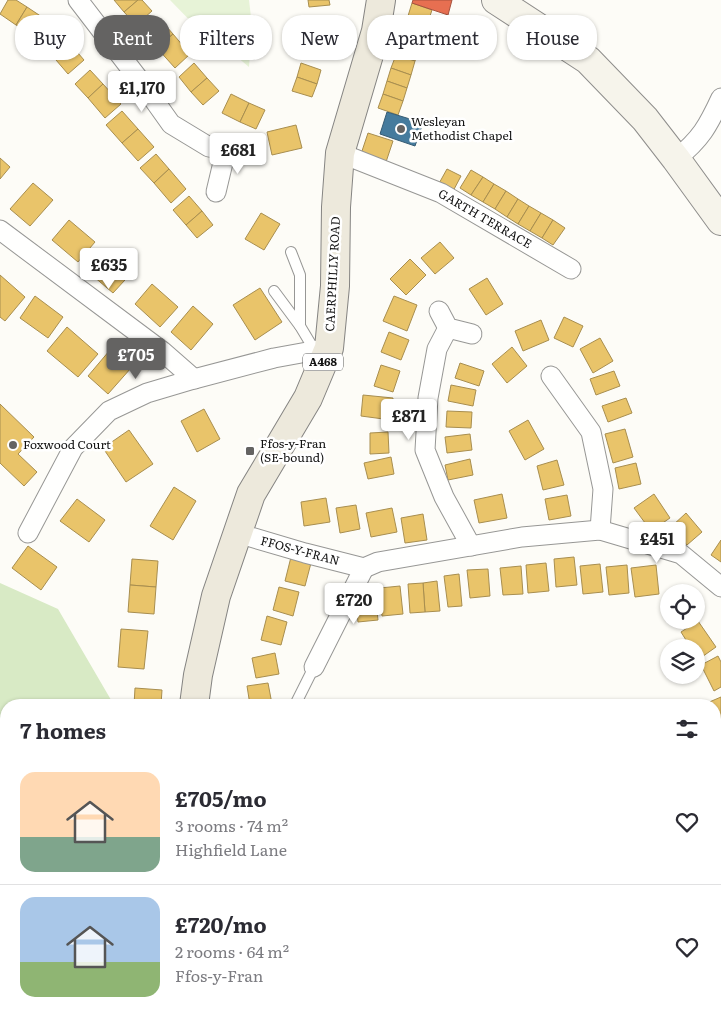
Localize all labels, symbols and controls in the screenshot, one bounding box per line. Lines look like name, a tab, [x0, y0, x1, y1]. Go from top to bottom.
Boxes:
chip: Buy	[15, 15, 84, 60]
chip: Rent	[94, 15, 170, 60]
chip: Filters	[180, 15, 272, 60]
chip: New	[282, 15, 357, 60]
chip: Apartment	[367, 15, 497, 60]
chip: House	[507, 15, 597, 60]
pin: £1,170	[101, 70, 183, 113]
text: £1,170	[119, 75, 165, 99]
place label: Wesleyan Methodist Chapel	[411, 112, 513, 144]
marker: Wesleyan Methodist Chapel	[395, 123, 407, 135]
pin: £681	[208, 132, 268, 175]
text: £681	[220, 137, 256, 161]
street label: GARTH TERRACE	[435, 184, 536, 252]
street label: CAERPHILLY ROAD	[320, 216, 344, 332]
pin: £635	[79, 248, 139, 290]
text: £635	[91, 252, 127, 276]
pin: £705	[106, 338, 166, 380]
text: £705	[118, 342, 154, 366]
road number: A468	[303, 354, 343, 371]
pin: £871	[379, 398, 439, 441]
text: £871	[392, 403, 426, 427]
place label: Ffos-y-Fran (SE-bound)	[260, 434, 326, 466]
place label: Foxwood Court	[23, 435, 111, 453]
marker: Foxwood Court	[7, 439, 19, 451]
marker: Ffos-y-Fran (SE-bound)	[244, 445, 256, 457]
pin: £451	[627, 522, 687, 564]
text: £451	[640, 526, 674, 550]
street label: FFOS-Y-FRAN	[259, 531, 342, 569]
pin: £720	[324, 582, 384, 625]
map controls	[660, 584, 705, 684]
button: locate	[660, 584, 705, 629]
text: £720	[336, 587, 372, 611]
button: layers	[660, 639, 705, 684]
text: 7 homes	[20, 714, 106, 745]
icon: filters	[673, 715, 701, 743]
text: £705/mo	[175, 782, 267, 813]
icon: home	[60, 792, 120, 852]
icon: heart	[673, 808, 701, 836]
text: 3 rooms · 74 m²	[175, 813, 288, 837]
text: Highfield Lane	[175, 837, 287, 861]
text: £720/mo	[175, 908, 267, 939]
icon: home	[60, 917, 120, 977]
icon: heart	[673, 933, 701, 961]
text: 2 rooms · 64 m²	[175, 939, 289, 963]
text: Ffos-y-Fran	[175, 963, 263, 987]

